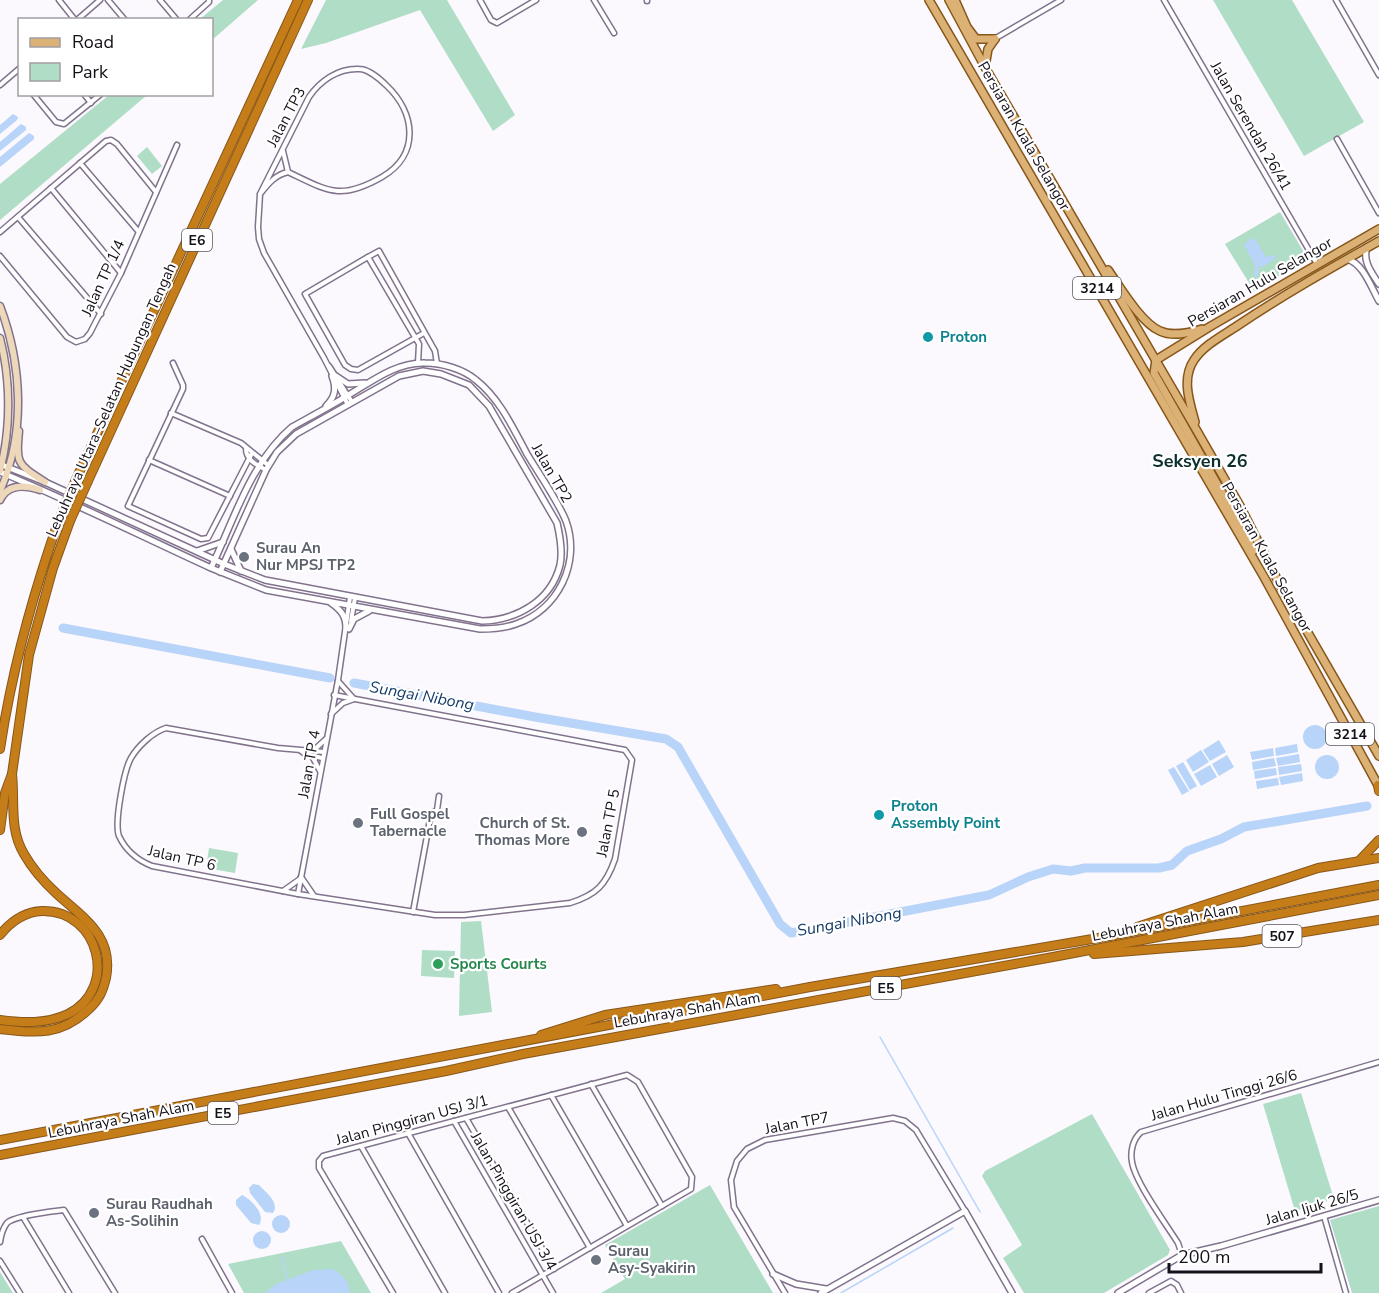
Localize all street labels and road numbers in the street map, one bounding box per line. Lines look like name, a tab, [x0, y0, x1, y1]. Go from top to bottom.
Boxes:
street label: Jalan Serendah 26/41	[1205, 57, 1296, 194]
street label: Persiaran Kuala Selangor	[973, 58, 1075, 215]
street label: Jalan TP3	[261, 84, 310, 151]
road number: E6	[182, 229, 212, 251]
street label: Persiaran Hulu Selangor	[1184, 232, 1336, 332]
street label: Jalan TP 1/4	[76, 237, 129, 320]
street label: Lebuhraya Utara–Selatan Hubungan Tengah	[41, 260, 181, 540]
road number: 3214	[1073, 277, 1121, 299]
street label: Jalan TP2	[527, 439, 577, 506]
street label: Persiaran Kuala Selangor	[1217, 478, 1317, 636]
road number: 3214	[1326, 723, 1374, 745]
street label: Jalan TP 4	[293, 728, 325, 801]
street label: Jalan TP 5	[591, 787, 624, 860]
street label: Jalan TP 6	[145, 840, 218, 876]
street label: Lebuhraya Shah Alam	[1090, 898, 1240, 946]
road number: 507	[1262, 925, 1302, 947]
road number: E5	[871, 977, 901, 999]
street label: Lebuhraya Shah Alam	[612, 987, 762, 1033]
street label: Jalan Hulu Tinggi 26/6	[1148, 1065, 1299, 1126]
street label: Jalan Pinggiran USJ 3/1	[333, 1090, 490, 1150]
street label: Lebuhraya Shah Alam	[46, 1095, 196, 1143]
road number: E5	[208, 1102, 238, 1124]
street label: Jalan TP7	[762, 1107, 831, 1139]
street label: Jalan Pinggiran USJ 3/4	[466, 1127, 562, 1274]
street label: Jalan Ijuk 26/5	[1262, 1184, 1361, 1230]

